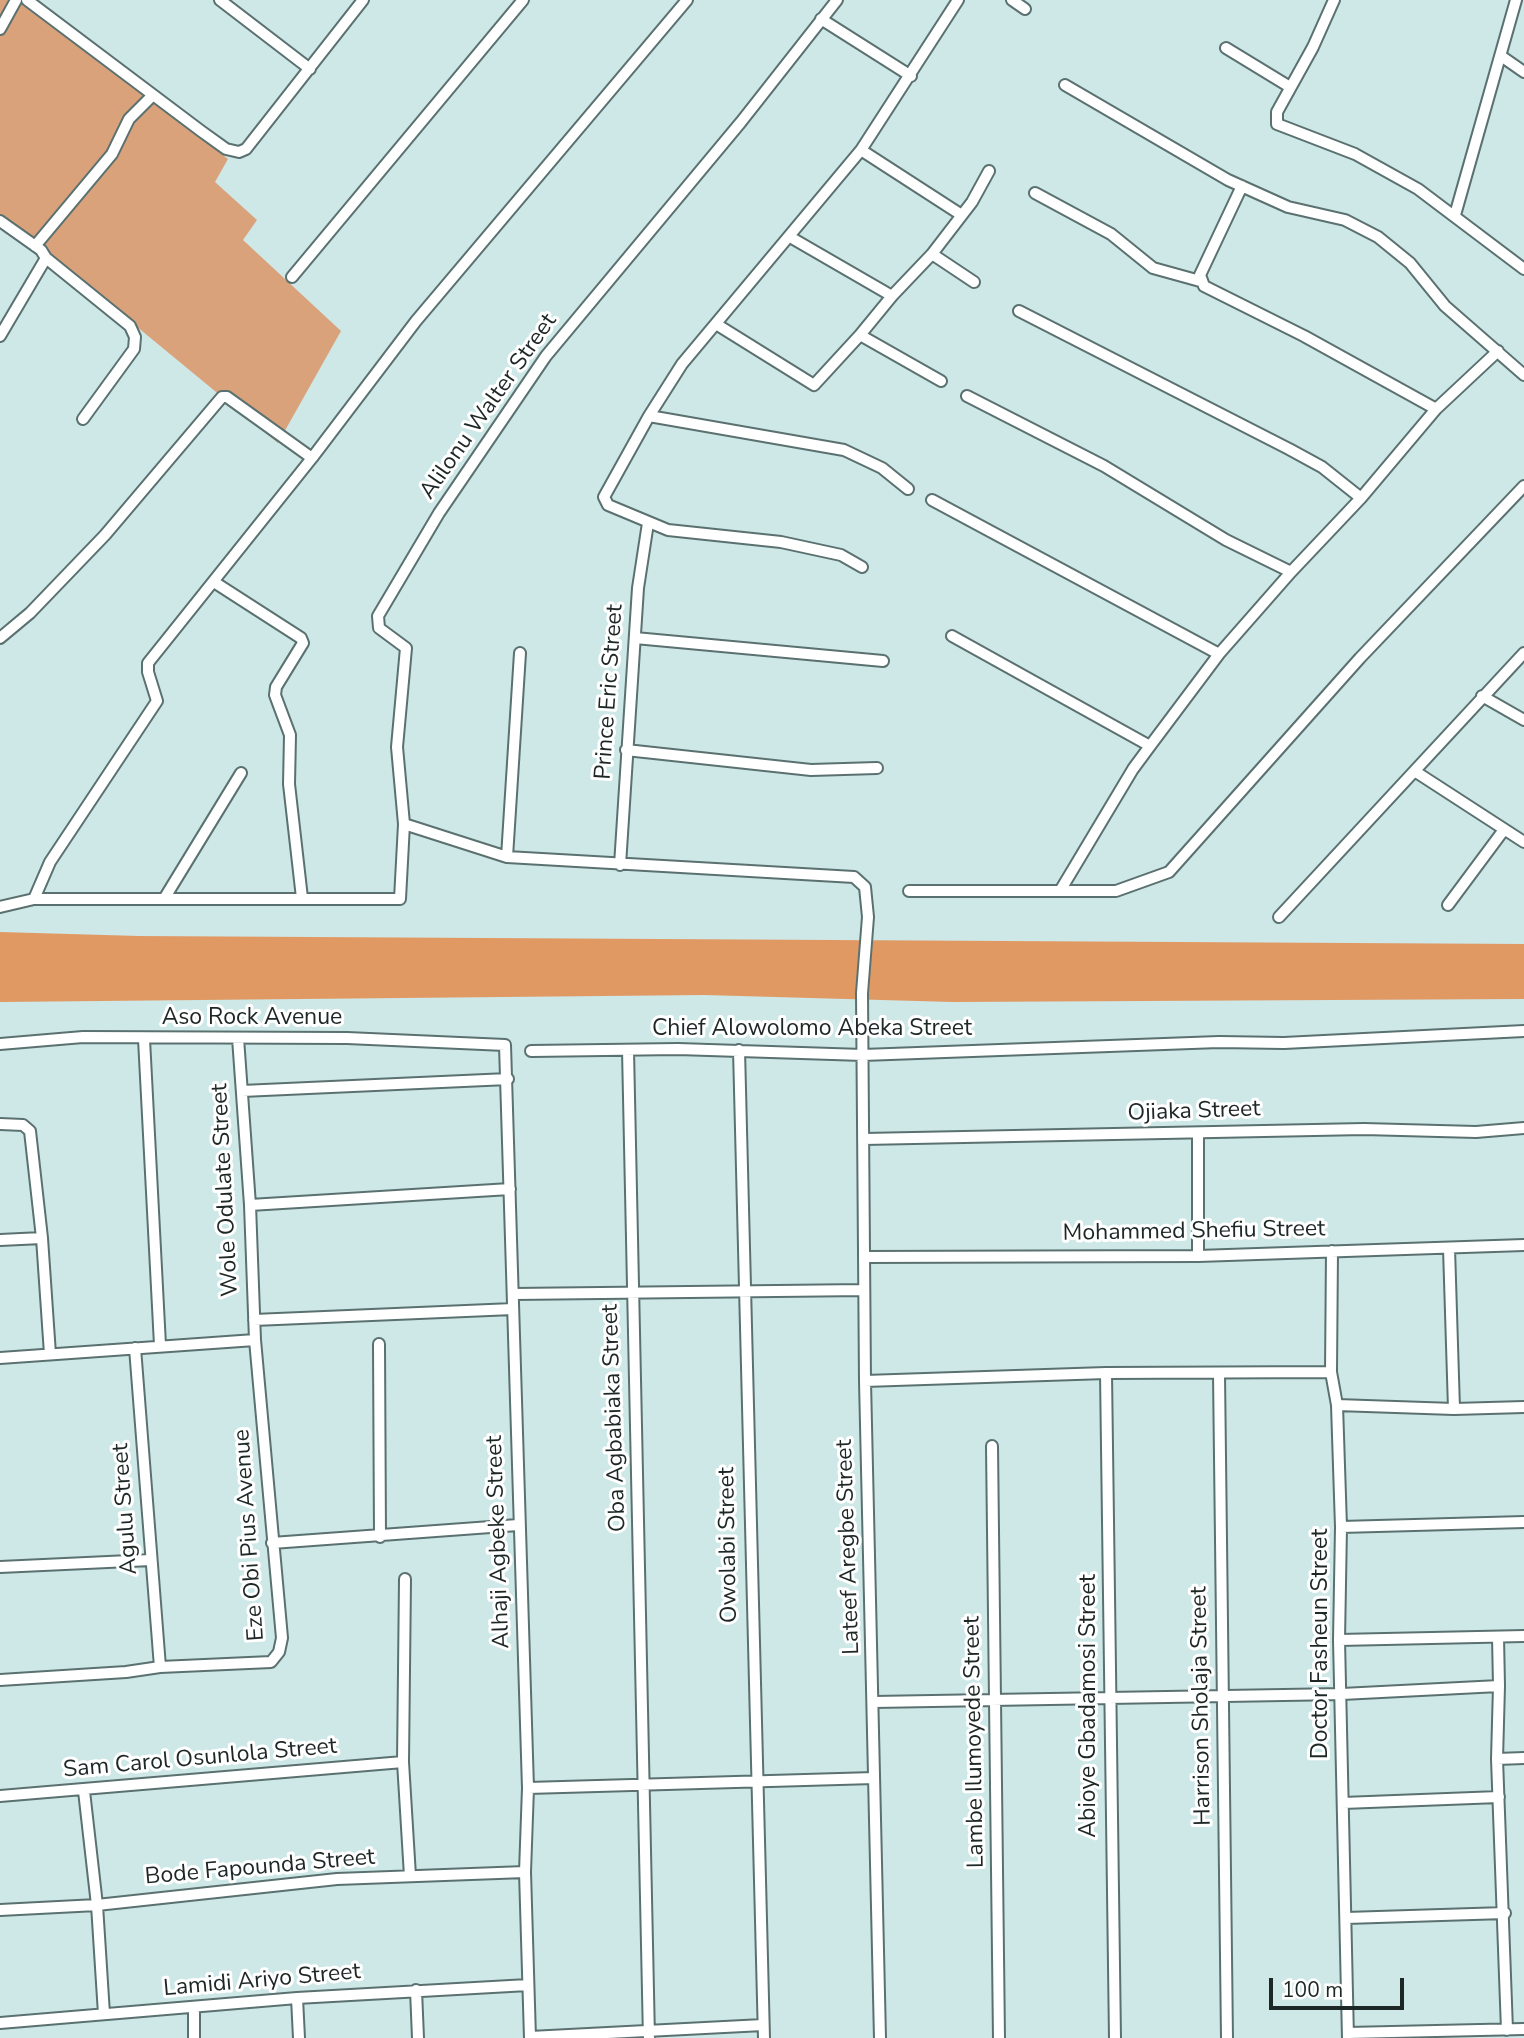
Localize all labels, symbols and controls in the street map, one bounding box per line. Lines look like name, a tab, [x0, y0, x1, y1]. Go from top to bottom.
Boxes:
street label: Alilonu Walter Street	[415, 309, 563, 505]
street label: Prince Eric Street	[590, 603, 630, 781]
street label: Aso Rock Avenue	[162, 1004, 342, 1032]
street label: Chief Alowolomo Abeka Street	[652, 1015, 972, 1043]
street label: Wole Odulate Street	[207, 1083, 245, 1297]
street label: Ojiaka Street	[1127, 1096, 1261, 1128]
street label: Mohammed Shefiu Street	[1063, 1216, 1325, 1248]
street label: Oba Agbabiaka Street	[597, 1304, 633, 1532]
street label: Eze Obi Pius Avenue	[229, 1428, 271, 1642]
street label: Alhaji Agbeke Street	[481, 1435, 517, 1649]
street label: Lateef Aregbe Street	[831, 1439, 867, 1655]
street label: Agulu Street	[108, 1442, 144, 1576]
street label: Owolabi Street	[714, 1467, 744, 1623]
street label: Doctor Fasheun Street	[1307, 1529, 1335, 1759]
street label: Abioye Gbadamosi Street	[1075, 1574, 1103, 1838]
street label: Harrison Sholaja Street	[1186, 1586, 1218, 1826]
street label: Lambe Ilumoyede Street	[959, 1616, 991, 1868]
street label: Sam Carol Osunlola Street	[62, 1733, 338, 1785]
street label: Bode Fapounda Street	[144, 1844, 376, 1892]
street label: Lamidi Ariyo Street	[162, 1959, 362, 2003]
scale bar	[1272, 1965, 1407, 2009]
text: 100 m	[1282, 1976, 1343, 2004]

